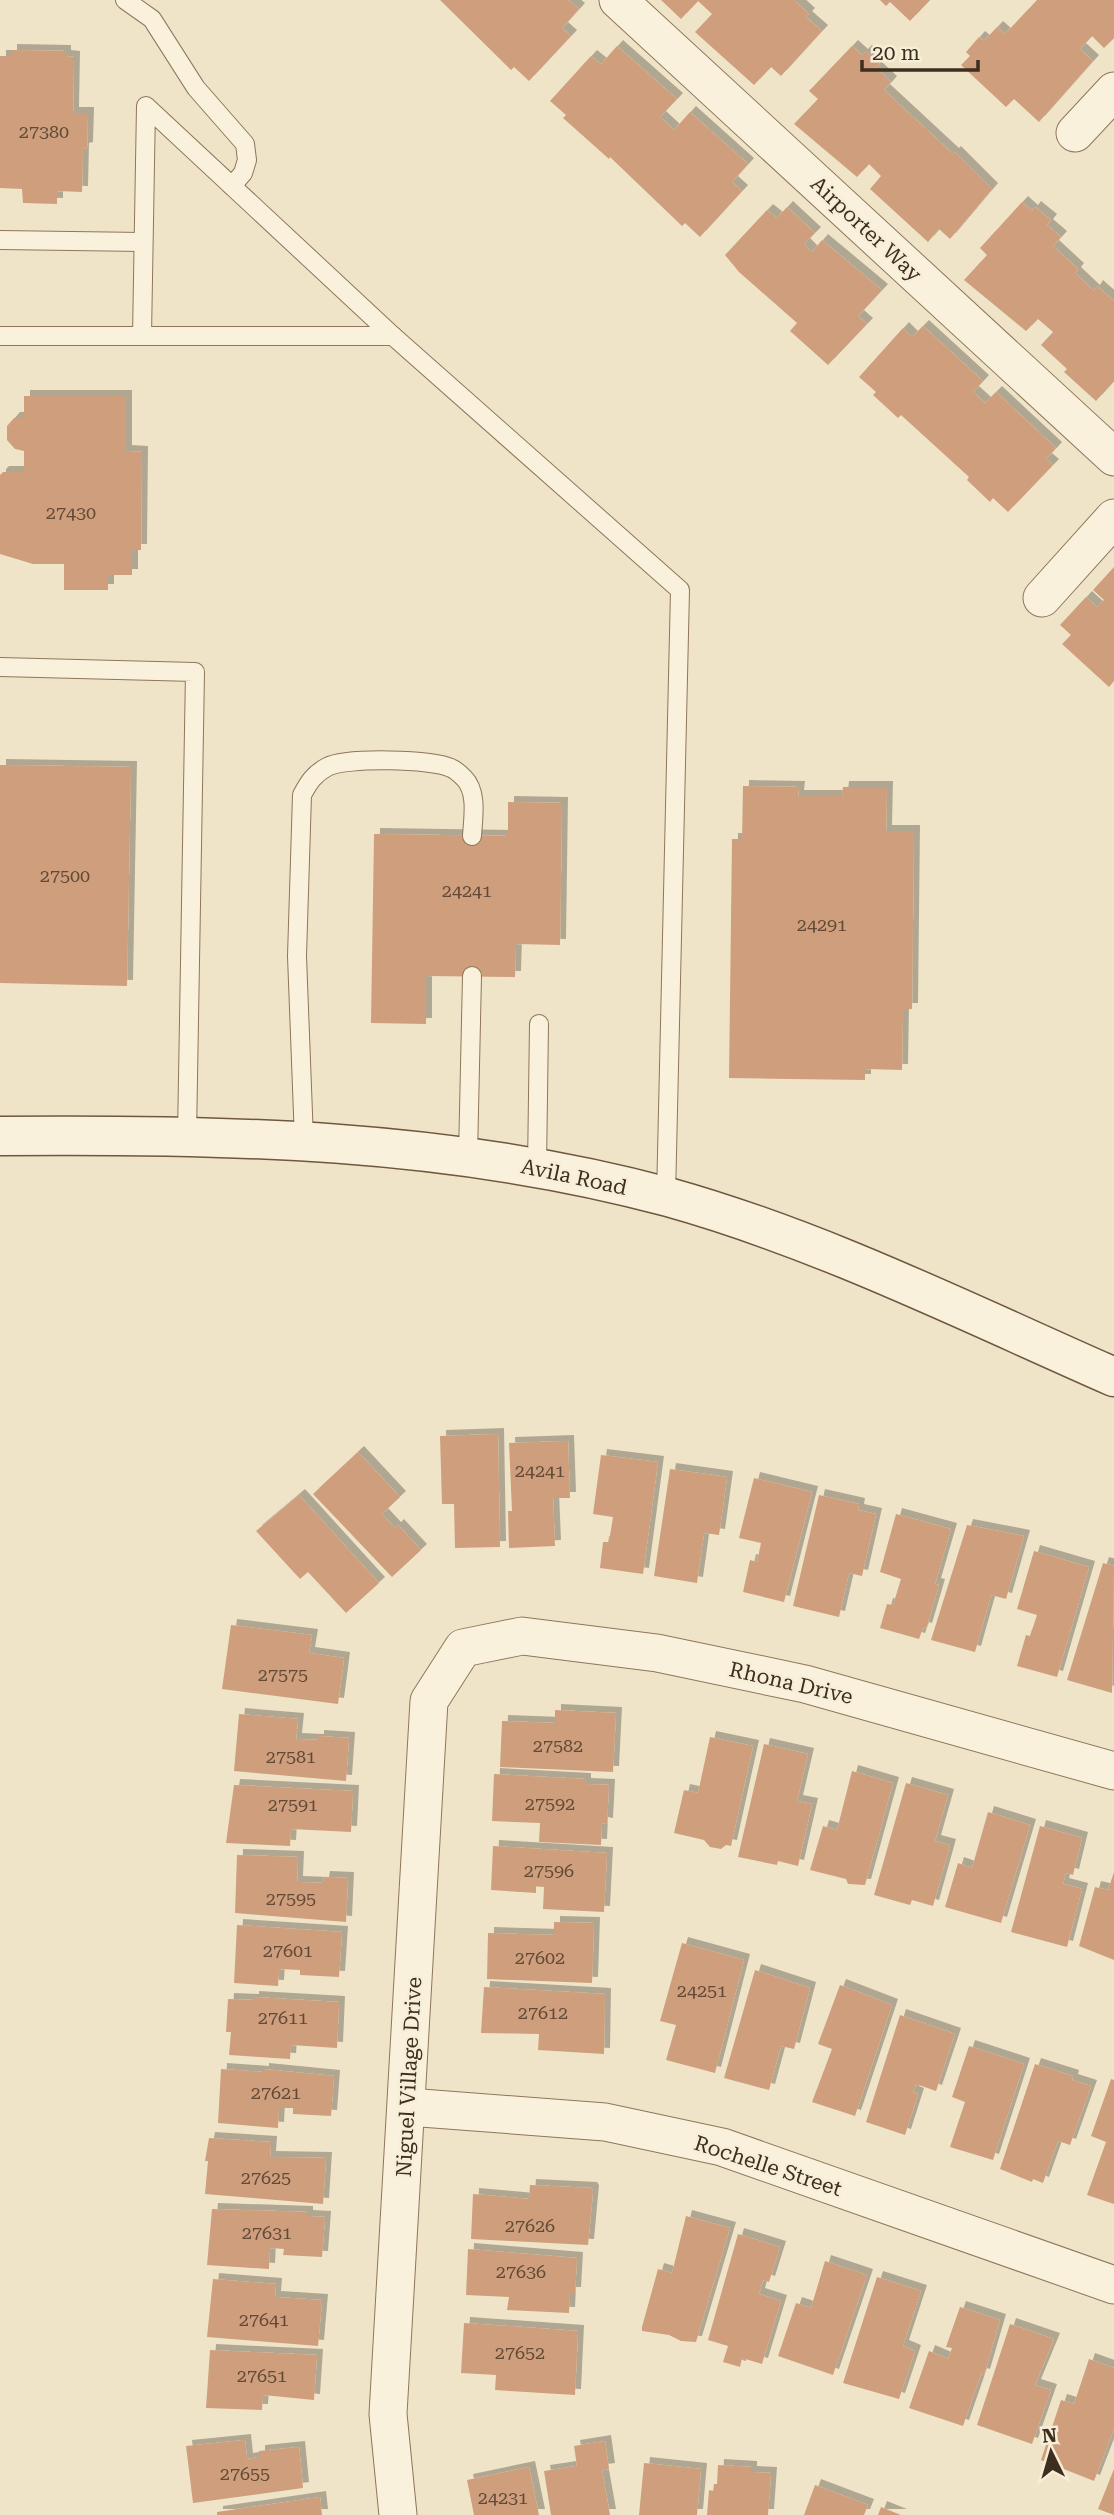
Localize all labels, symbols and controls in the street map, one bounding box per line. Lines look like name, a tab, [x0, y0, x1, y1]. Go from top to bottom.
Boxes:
scale bar	[862, 28, 978, 72]
text: 20 m	[872, 41, 920, 65]
house number: 27380	[19, 121, 69, 142]
street label: Airporter Way	[806, 172, 927, 287]
house number: 27430	[46, 502, 96, 523]
house number: 27500	[40, 865, 90, 886]
house number: 24241	[442, 880, 492, 901]
house number: 24291	[797, 914, 847, 935]
street label: Avila Road	[519, 1154, 630, 1200]
house number: 24241	[515, 1460, 565, 1481]
street label: Rhona Drive	[727, 1657, 855, 1709]
house number: 27575	[258, 1664, 308, 1685]
house number: 27582	[533, 1735, 583, 1756]
house number: 27581	[266, 1746, 316, 1767]
house number: 27592	[525, 1793, 575, 1814]
house number: 27591	[268, 1794, 318, 1815]
house number: 27596	[524, 1860, 574, 1881]
house number: 27595	[266, 1888, 316, 1909]
house number: 27601	[263, 1940, 313, 1961]
house number: 27602	[515, 1947, 565, 1968]
street label: Niguel Village Drive	[392, 1976, 426, 2178]
house number: 24251	[677, 1980, 727, 2001]
house number: 27612	[518, 2002, 568, 2023]
house number: 27611	[258, 2007, 308, 2028]
house number: 27621	[251, 2082, 301, 2103]
street label: Rochelle Street	[691, 2131, 845, 2201]
house number: 27625	[241, 2167, 291, 2188]
house number: 27626	[505, 2215, 555, 2236]
house number: 27631	[242, 2222, 292, 2243]
house number: 27636	[496, 2261, 546, 2282]
house number: 27641	[239, 2309, 289, 2330]
house number: 27652	[495, 2342, 545, 2363]
house number: 27651	[237, 2365, 287, 2386]
north arrow	[1016, 2417, 1086, 2487]
text: N	[1041, 2423, 1058, 2448]
house number: 27655	[220, 2463, 270, 2484]
house number: 24231	[478, 2487, 528, 2508]

